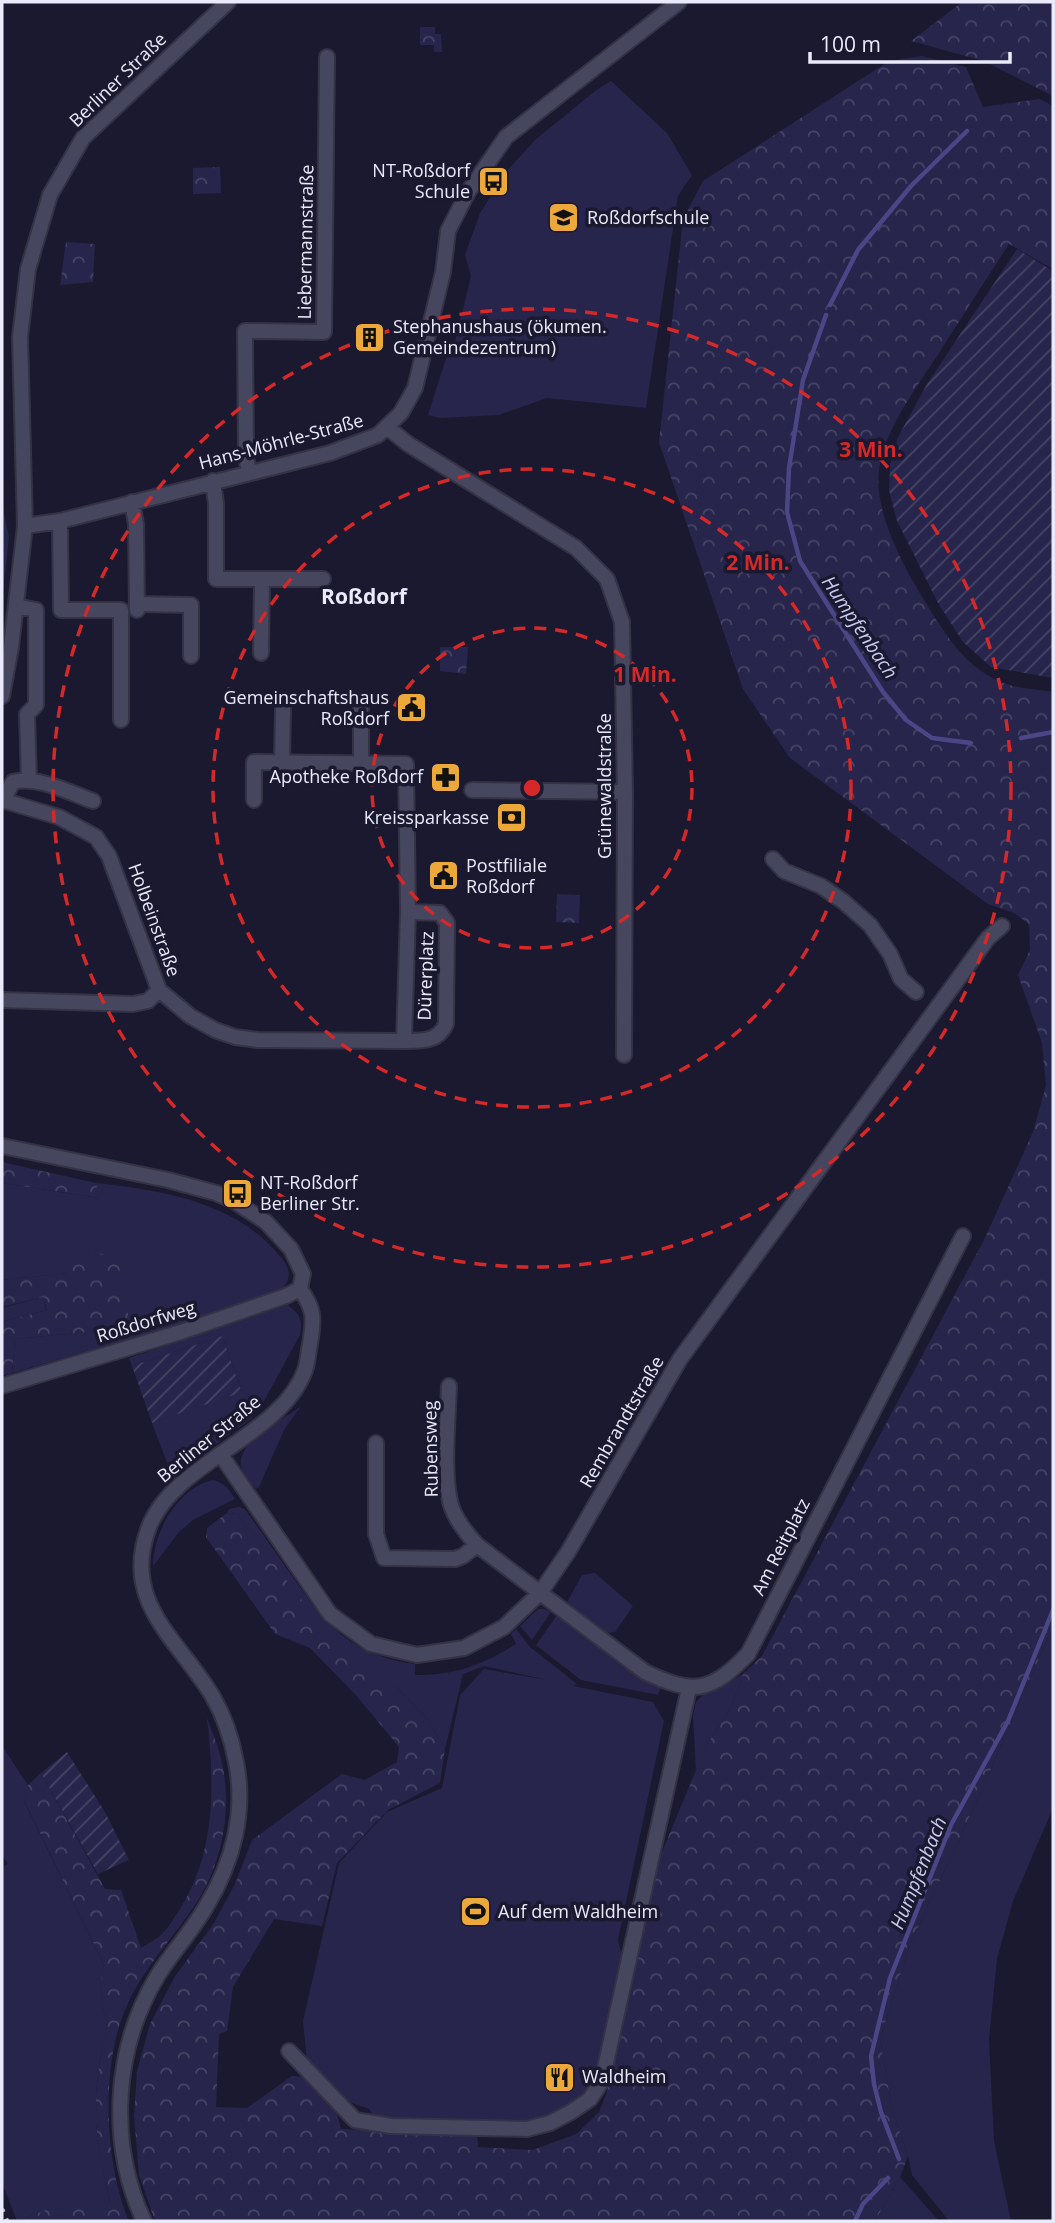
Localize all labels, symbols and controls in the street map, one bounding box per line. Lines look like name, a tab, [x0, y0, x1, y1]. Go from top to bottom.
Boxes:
scale bar	[810, 21, 1010, 65]
street label: Berliner Straße	[64, 27, 171, 132]
text: 100 m	[820, 30, 881, 58]
place label: NT-Roßdorf Schule	[372, 158, 471, 203]
street label: Liebermannstraße	[292, 164, 318, 320]
bus stop icon: NT-Roßdorf Schule	[476, 164, 510, 198]
school or university icon: Roßdorfschule	[547, 201, 581, 235]
place label: Roßdorfschule	[587, 205, 709, 229]
place label: Stephanushaus (ökumen. Gemeindezentrum)	[393, 314, 607, 359]
building icon: Stephanushaus (ökumen. Gemeindezentrum)	[353, 320, 387, 354]
street label: Hans-Möhrle-Straße	[196, 408, 366, 475]
text: 3 Min.	[839, 435, 903, 463]
text: 2 Min.	[726, 548, 790, 576]
water label: Humpfenbach	[816, 570, 904, 684]
district label: Roßdorf	[321, 582, 409, 610]
text: 1 Min.	[613, 660, 677, 688]
place label: Gemeinschaftshaus Roßdorf	[224, 685, 390, 730]
public building icon: Gemeinschaftshaus Roßdorf	[395, 691, 429, 725]
street label: Grünewaldstraße	[592, 713, 616, 859]
pharmacy icon: Apotheke Roßdorf	[429, 760, 463, 794]
place label: Apotheke Roßdorf	[270, 764, 424, 788]
centre of rings	[520, 776, 544, 800]
bank icon: Kreissparkasse	[495, 801, 529, 835]
place label: Kreissparkasse	[364, 805, 489, 829]
place label: Postfiliale Roßdorf	[466, 853, 547, 898]
public building icon: Postfiliale Roßdorf	[426, 859, 460, 893]
street label: Holbeinstraße	[123, 860, 187, 980]
street label: Dürerplatz	[411, 931, 439, 1021]
place label: NT-Roßdorf Berliner Str.	[260, 1170, 360, 1215]
bus stop icon: NT-Roßdorf Berliner Str.	[220, 1176, 254, 1210]
street label: Roßdorfweg	[93, 1295, 198, 1347]
street label: Rembrandtstraße	[574, 1351, 669, 1492]
street label: Berliner Straße	[152, 1389, 265, 1487]
street label: Rubensweg	[417, 1400, 443, 1498]
street label: Am Reitplatz	[746, 1494, 815, 1599]
water label: Humpfenbach	[884, 1813, 952, 1933]
sports icon: Auf dem Waldheim	[458, 1895, 492, 1929]
place label: Auf dem Waldheim	[498, 1899, 658, 1923]
restaurant icon: Waldheim	[542, 2060, 576, 2094]
place label: Waldheim	[582, 2064, 667, 2088]

